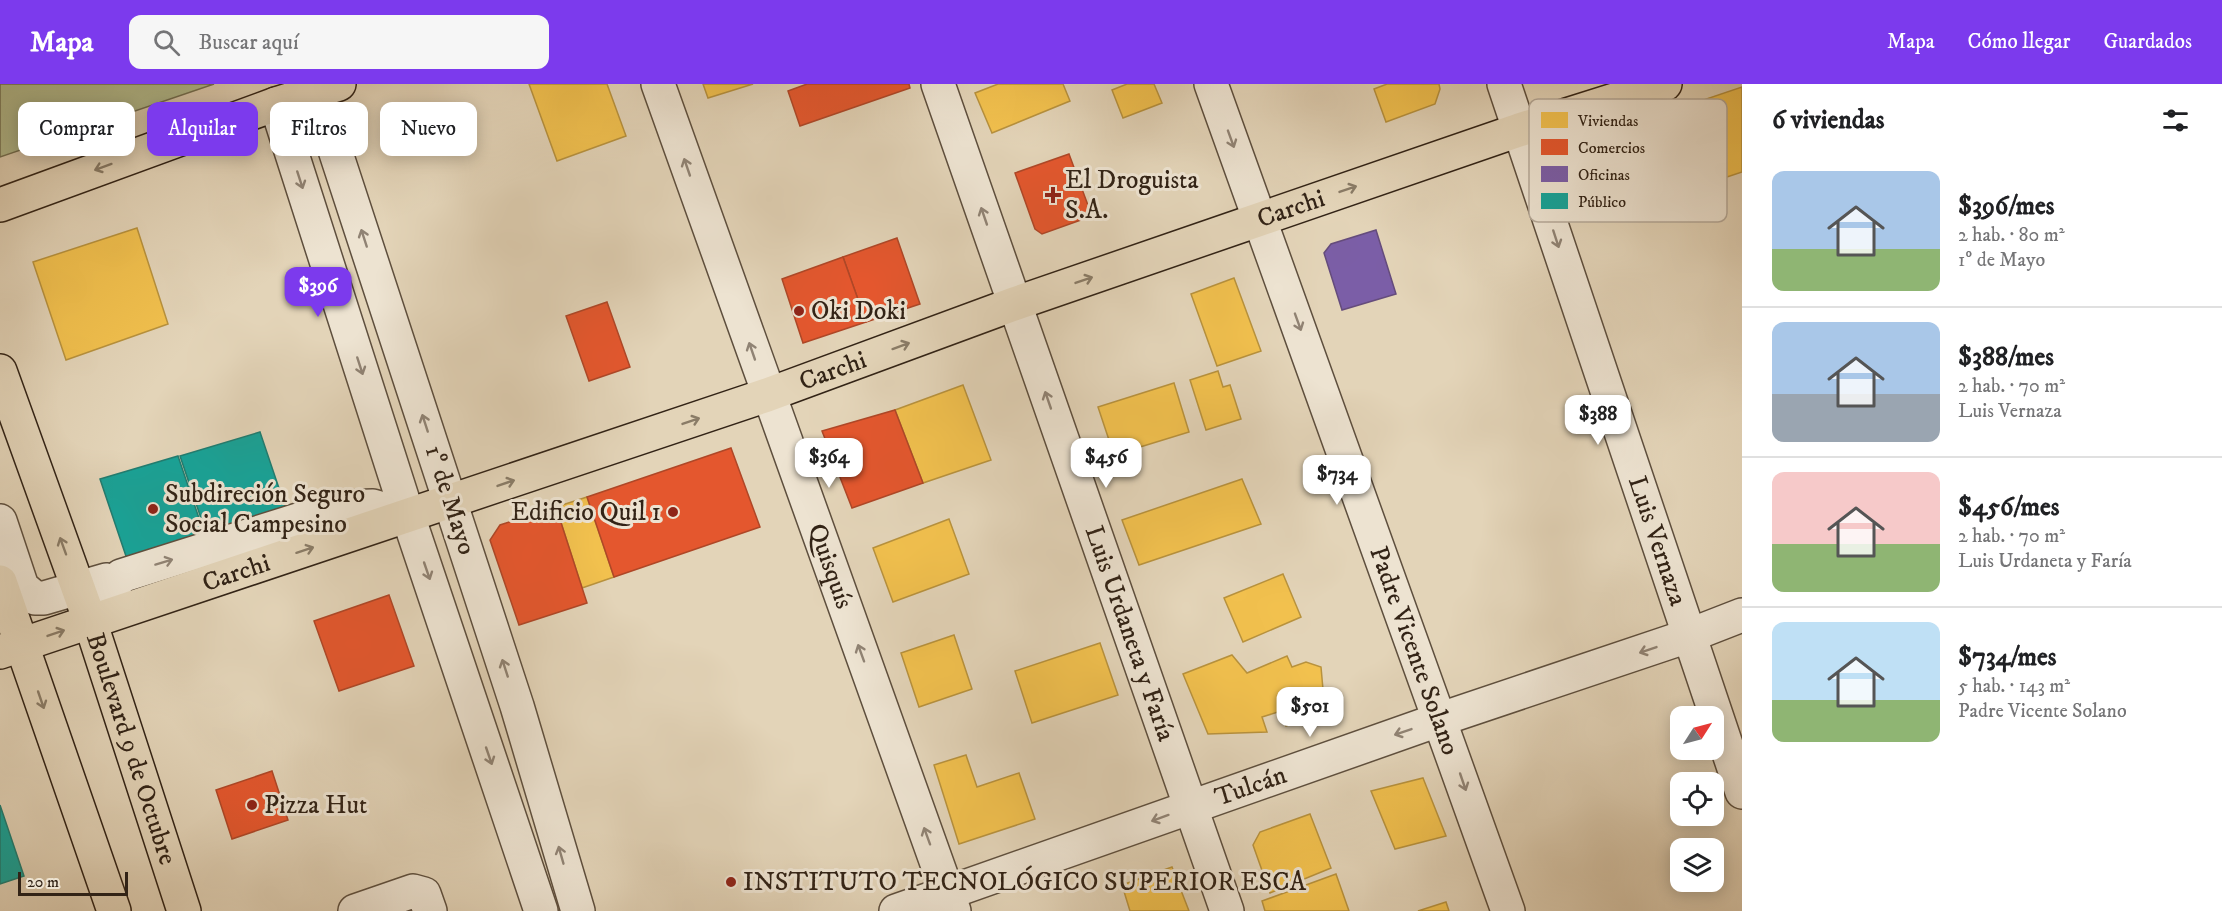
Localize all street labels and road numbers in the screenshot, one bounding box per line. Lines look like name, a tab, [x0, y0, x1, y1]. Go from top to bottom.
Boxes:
street label: Carchi	[1253, 182, 1329, 236]
street label: Carchi	[794, 343, 871, 398]
street label: 1º de Mayo	[417, 441, 483, 559]
street label: Luis Vernaza	[1620, 472, 1695, 610]
street label: Quisquís	[800, 519, 861, 613]
street label: Luis Urdaneta y Faría	[1077, 521, 1183, 746]
street label: Padre Vicente Solano	[1362, 542, 1467, 759]
street label: Carchi	[198, 546, 274, 600]
street label: Boulevard 9 de Octubre	[78, 629, 184, 869]
street label: Tulcán	[1210, 758, 1291, 814]

